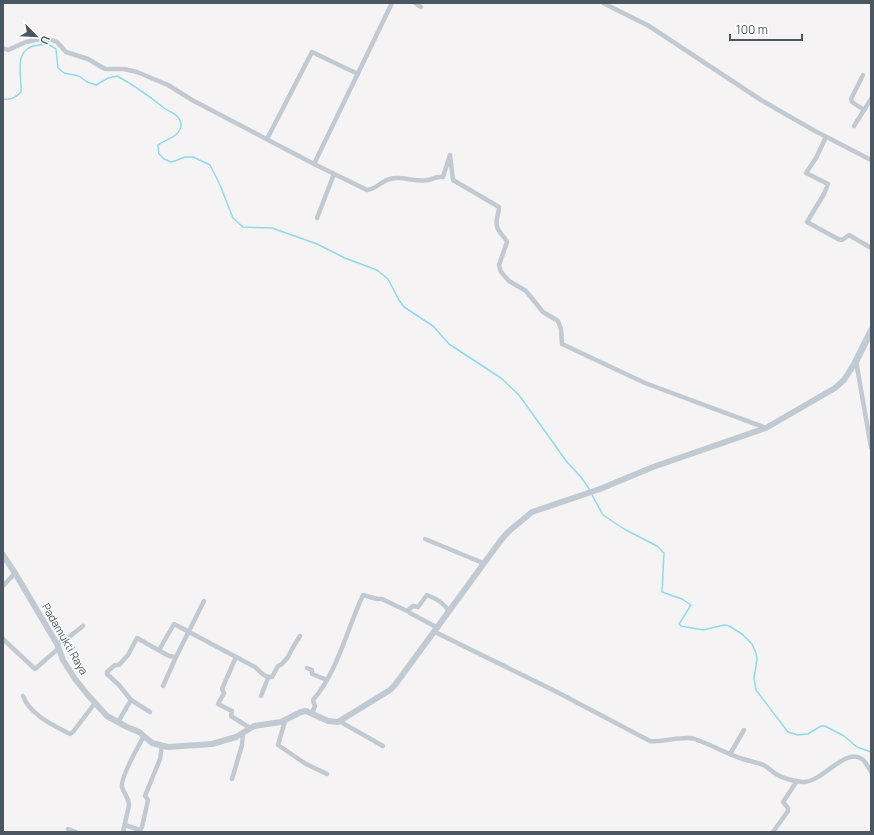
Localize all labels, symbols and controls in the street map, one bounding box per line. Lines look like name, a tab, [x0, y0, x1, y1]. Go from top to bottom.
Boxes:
north arrow	[16, 16, 56, 56]
scale bar	[730, 16, 802, 42]
text: 100 m	[736, 21, 768, 38]
text: U	[37, 34, 54, 47]
street label: Padamukti Raya	[39, 600, 92, 677]

